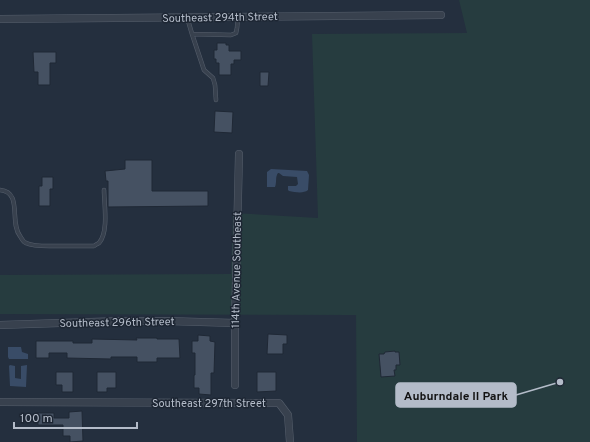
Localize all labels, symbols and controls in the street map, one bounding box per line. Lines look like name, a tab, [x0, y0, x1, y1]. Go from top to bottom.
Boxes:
street label: Southeast 294th Street	[162, 10, 278, 26]
street label: 114th Avenue Southeast	[229, 212, 245, 328]
street label: Southeast 296th Street	[59, 315, 175, 331]
callout: Auburndale II Park	[396, 383, 516, 407]
text: Auburndale II Park	[404, 389, 509, 405]
street label: Southeast 297th Street	[152, 397, 266, 411]
scale bar	[14, 404, 137, 430]
text: 100 m	[20, 411, 53, 427]

